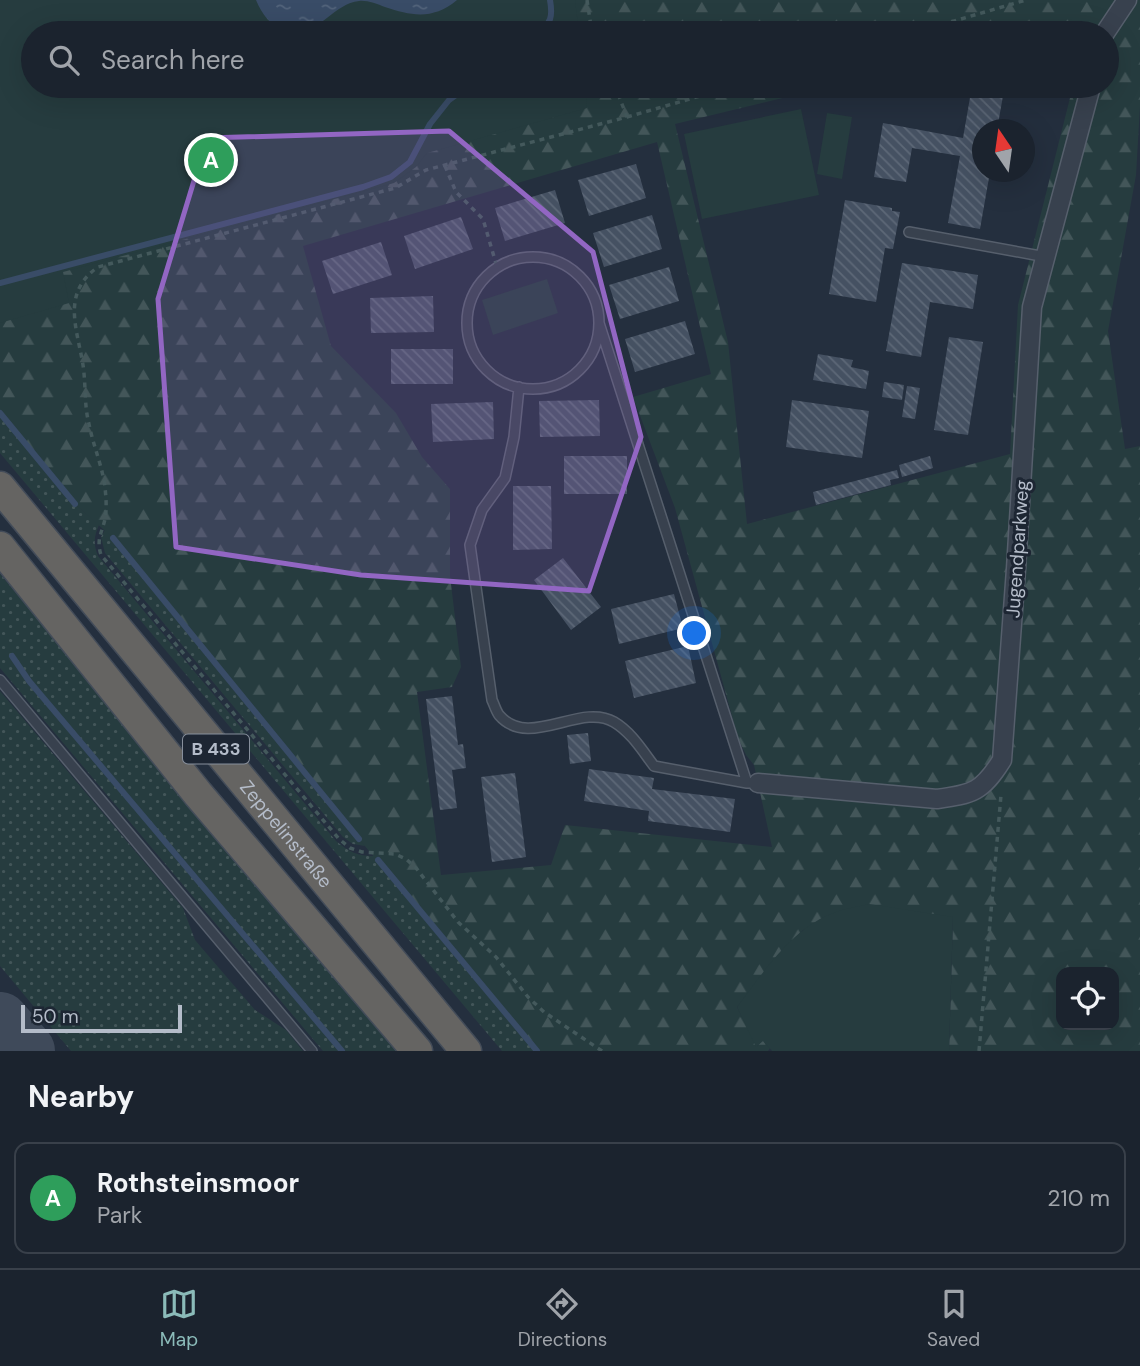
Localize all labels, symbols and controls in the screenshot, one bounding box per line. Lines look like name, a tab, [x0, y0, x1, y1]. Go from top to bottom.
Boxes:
search box	[21, 21, 1119, 98]
icon: search	[45, 41, 83, 79]
text: Search here	[101, 43, 244, 77]
north arrow	[972, 119, 1035, 182]
pin: A	[188, 134, 234, 186]
street label: Jugendparkweg	[1000, 479, 1035, 619]
your location	[677, 616, 711, 650]
road number: B 433	[183, 734, 249, 764]
street label: Zeppelinstraße	[234, 775, 338, 893]
map controls	[1056, 967, 1119, 1030]
button: locate	[1056, 967, 1119, 1030]
scale bar	[21, 1002, 182, 1034]
text: 50 m	[32, 1004, 79, 1029]
text: Nearby	[28, 1077, 134, 1116]
text: Rothsteinsmoor	[97, 1166, 299, 1200]
text: A	[45, 1183, 61, 1213]
text: 210 m	[1047, 1183, 1110, 1213]
text: Park	[97, 1200, 142, 1230]
tab: Map	[160, 1285, 198, 1352]
tab: Directions	[518, 1285, 607, 1352]
tab: Saved	[927, 1285, 980, 1352]

